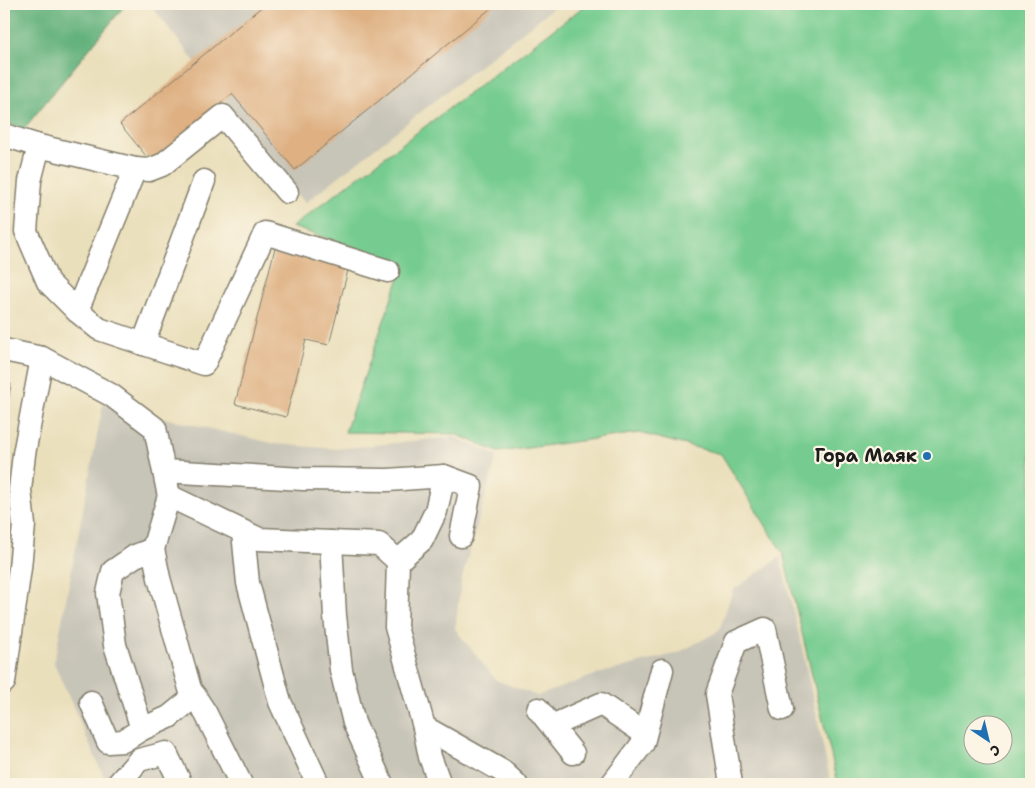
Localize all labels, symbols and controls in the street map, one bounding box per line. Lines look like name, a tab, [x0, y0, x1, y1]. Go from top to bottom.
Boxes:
place label: Гора Маяк	[815, 444, 917, 468]
marker: Гора Маяк	[921, 450, 933, 462]
north arrow	[962, 716, 1012, 766]
text: С	[987, 741, 1004, 760]

